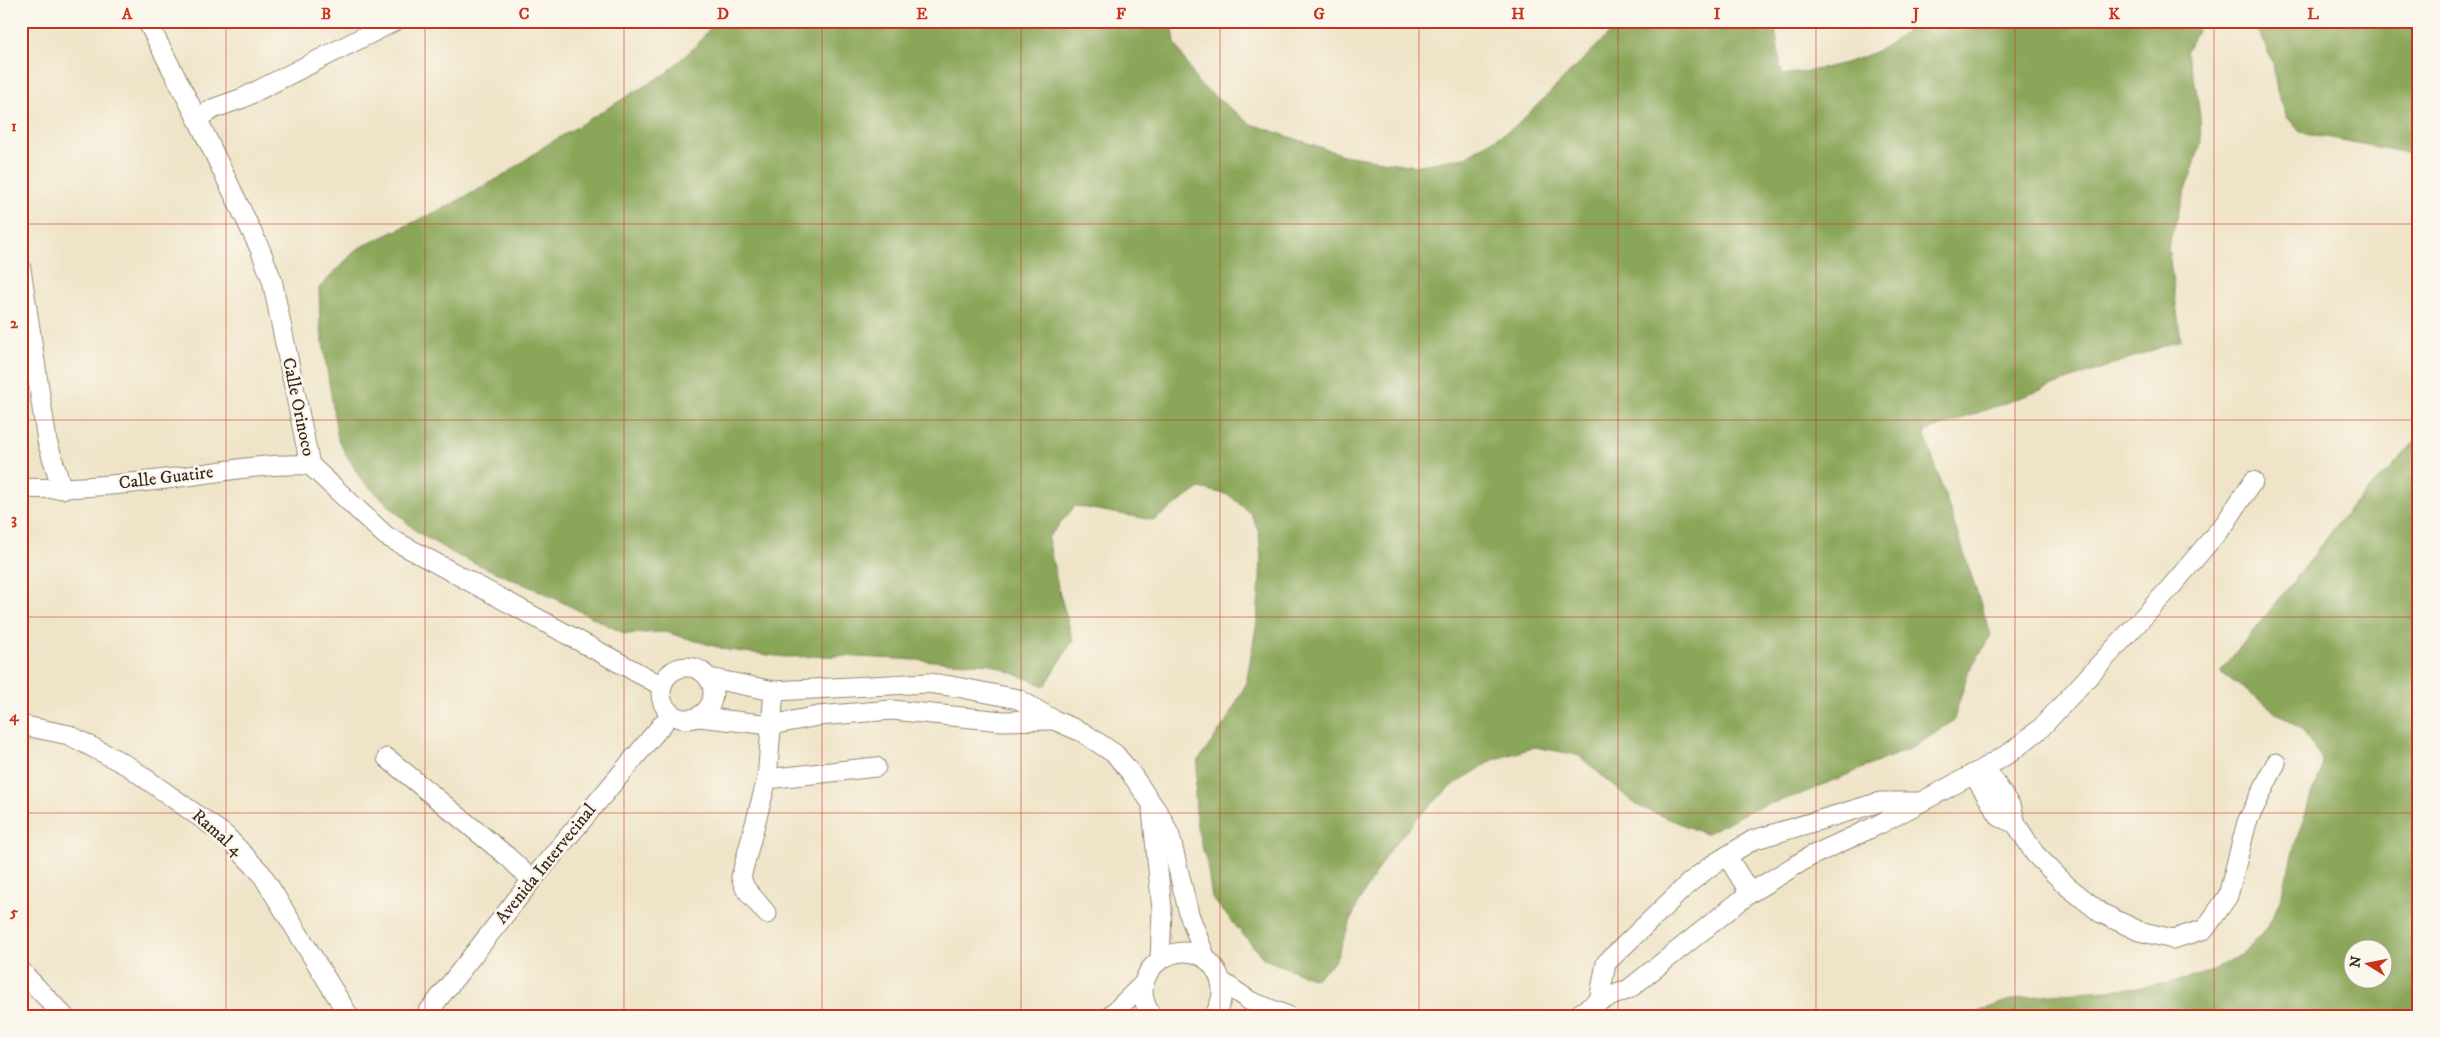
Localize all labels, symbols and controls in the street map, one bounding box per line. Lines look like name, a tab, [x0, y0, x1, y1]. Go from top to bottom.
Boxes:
text: A	[121, 4, 133, 24]
text: B	[321, 4, 331, 24]
text: C	[519, 4, 529, 24]
text: D	[717, 4, 729, 24]
text: E	[916, 4, 928, 24]
text: F	[1116, 4, 1126, 24]
text: G	[1313, 4, 1325, 24]
text: H	[1511, 4, 1525, 24]
text: I	[1714, 4, 1721, 24]
text: J	[1911, 4, 1920, 24]
text: K	[2108, 4, 2120, 24]
text: L	[2307, 4, 2319, 24]
text: 1	[11, 116, 17, 136]
text: 2	[10, 313, 19, 333]
street label: Calle Orinoco	[277, 356, 319, 459]
street label: Calle Guatire	[117, 461, 215, 495]
text: 3	[11, 509, 17, 529]
text: 4	[8, 706, 19, 726]
street label: Avenida Intervecinal	[491, 799, 601, 928]
street label: Ramal 4	[187, 805, 247, 862]
text: 5	[9, 902, 18, 922]
north arrow	[2342, 940, 2392, 990]
text: N	[2346, 954, 2366, 969]

